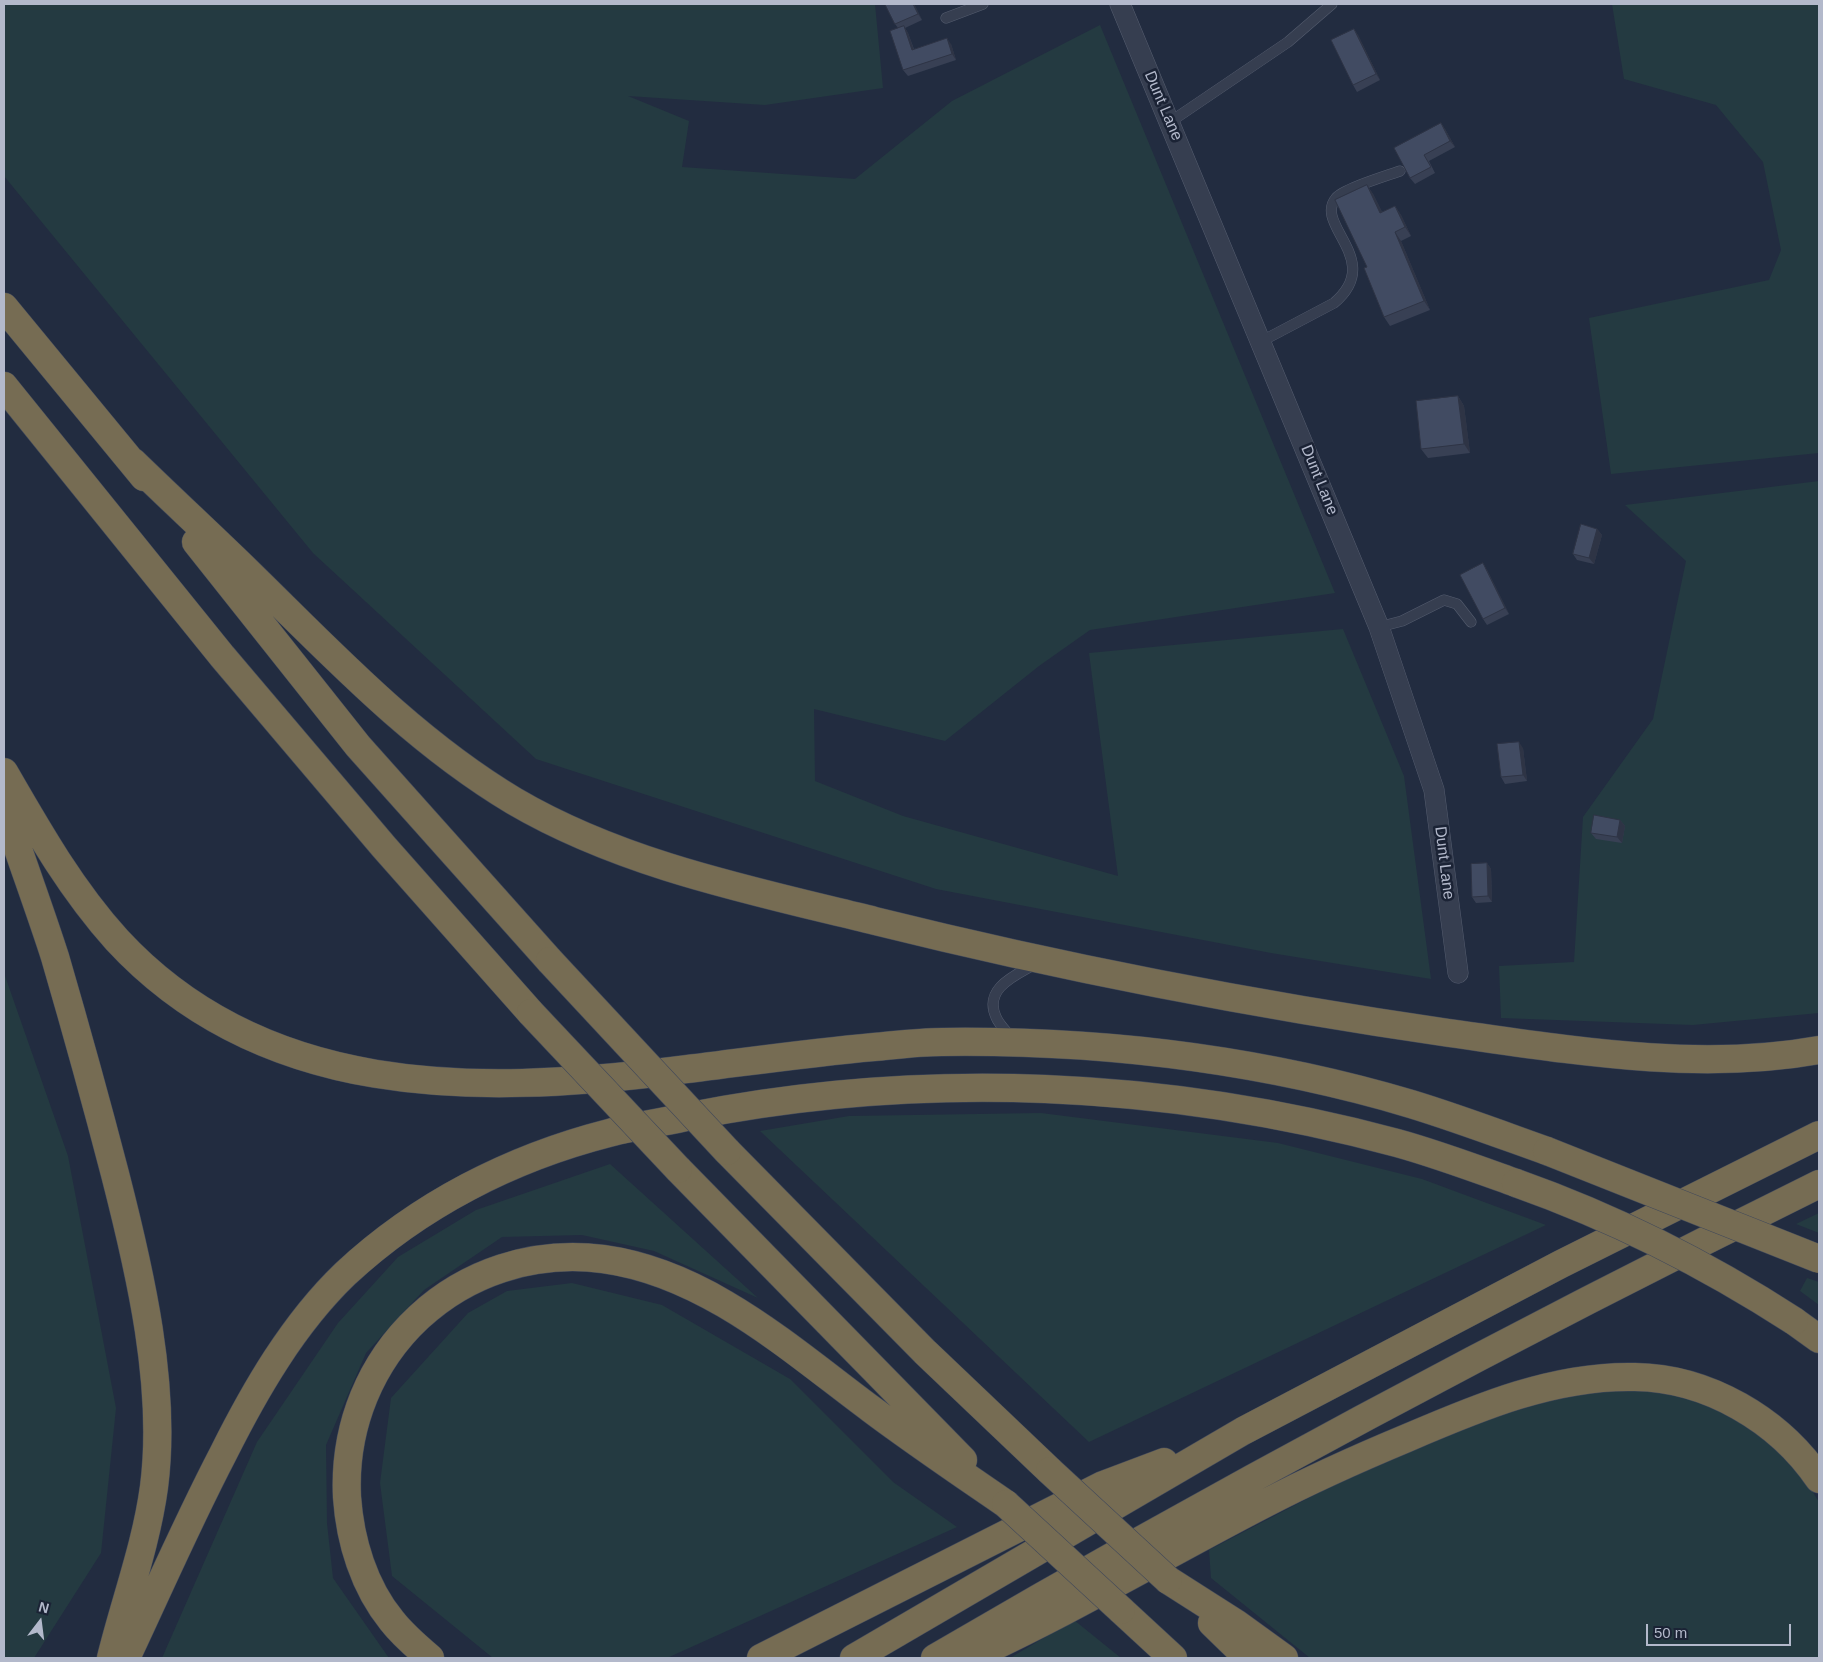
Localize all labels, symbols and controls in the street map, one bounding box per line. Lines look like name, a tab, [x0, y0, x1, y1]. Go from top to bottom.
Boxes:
street label: Dunt Lane	[1140, 68, 1186, 144]
street label: Dunt Lane	[1296, 442, 1342, 518]
street label: Dunt Lane	[1430, 825, 1458, 901]
north arrow	[15, 1597, 65, 1647]
text: N	[37, 1598, 51, 1617]
scale bar	[1648, 1614, 1793, 1646]
text: 50 m	[1654, 1624, 1687, 1641]

